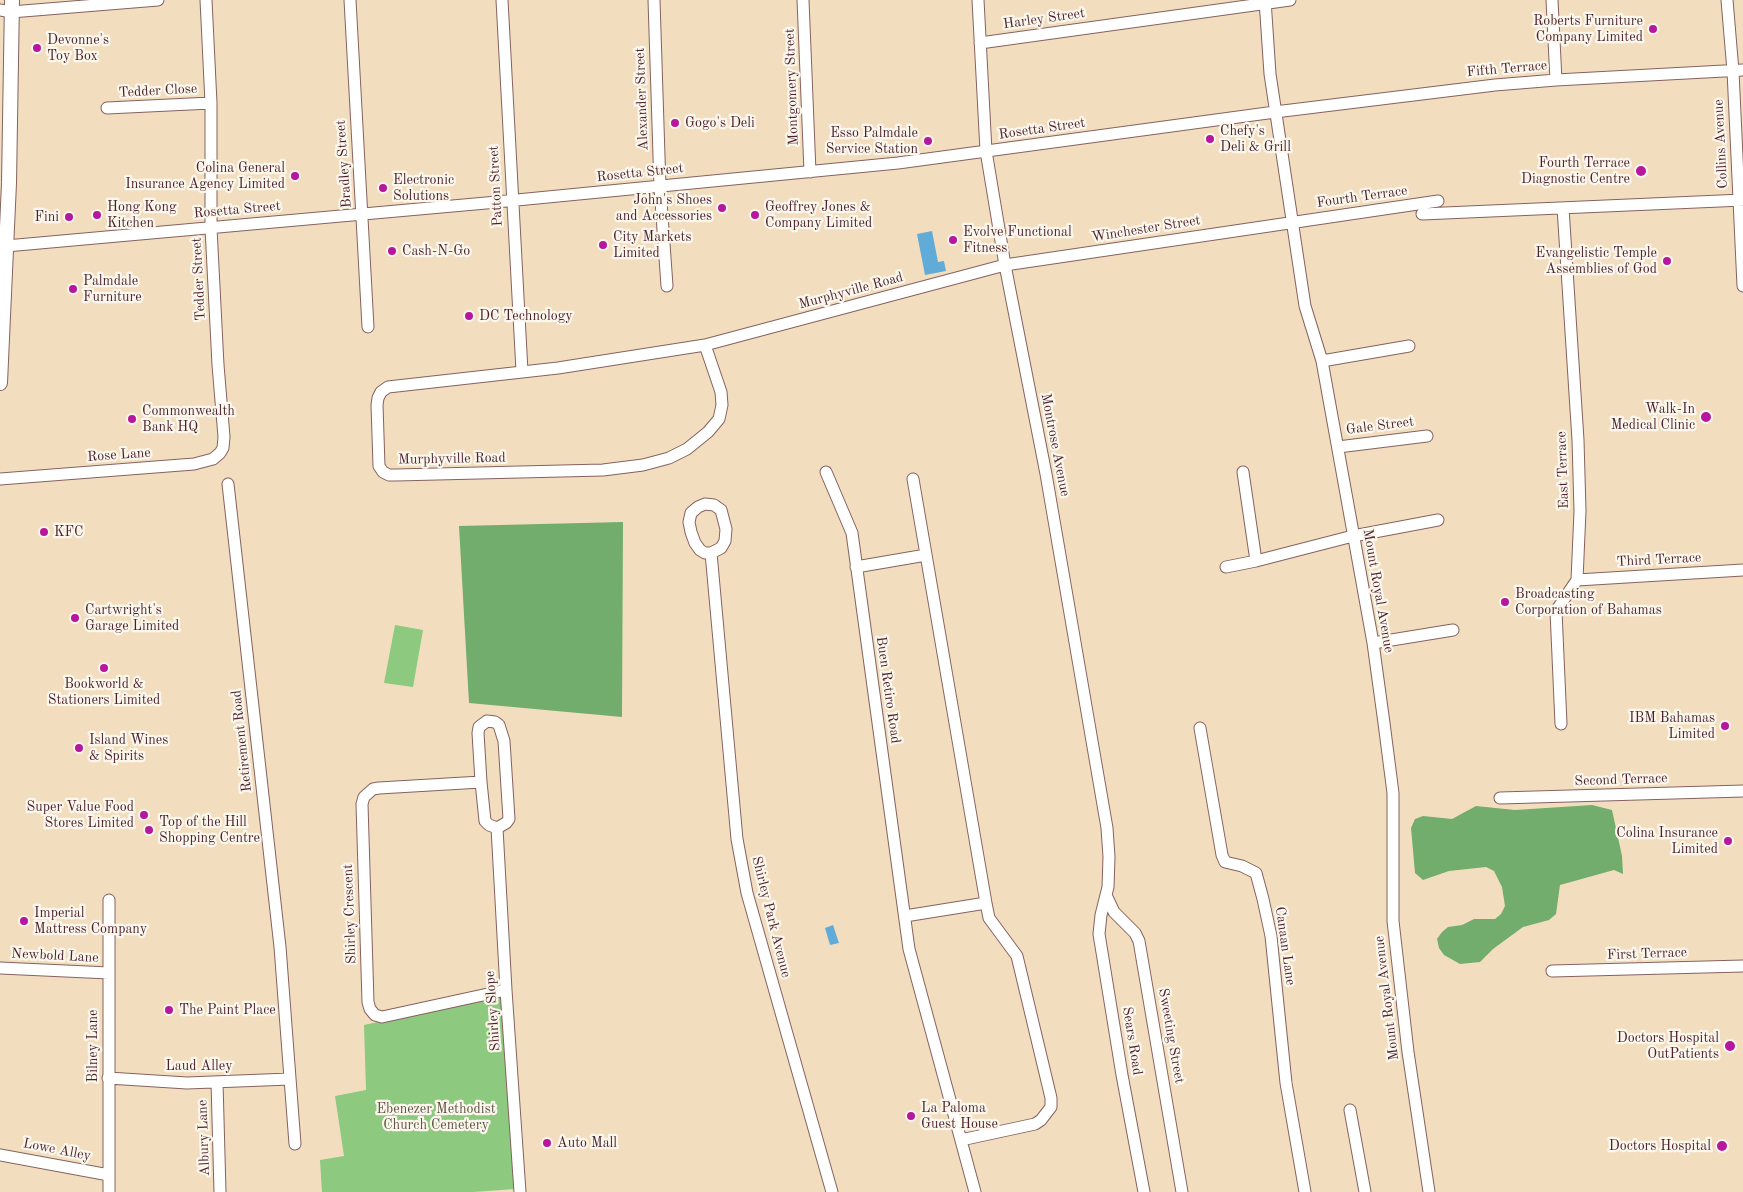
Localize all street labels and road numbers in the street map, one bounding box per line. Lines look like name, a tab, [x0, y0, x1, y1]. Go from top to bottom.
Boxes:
street label: Harley Street	[1002, 5, 1086, 33]
street label: Montgomery Street	[782, 28, 802, 146]
street label: Alexander Street	[632, 47, 652, 151]
street label: Fifth Terrace	[1466, 57, 1548, 81]
street label: Tedder Close	[118, 81, 198, 101]
street label: Collins Avenue	[1710, 99, 1732, 189]
street label: Rosetta Street	[998, 115, 1086, 143]
street label: Bradley Street	[333, 119, 355, 209]
street label: Patton Street	[485, 145, 507, 227]
street label: Rosetta Street	[596, 160, 684, 186]
street label: Fourth Terrace	[1316, 182, 1408, 212]
street label: Rosetta Street	[193, 198, 281, 222]
street label: Winchester Street	[1090, 212, 1202, 246]
street label: Tedder Street	[188, 237, 210, 321]
street label: Murphyville Road	[797, 269, 905, 313]
street label: Montrose Avenue	[1037, 392, 1073, 498]
street label: Gale Street	[1345, 414, 1415, 438]
street label: East Terrace	[1553, 431, 1573, 509]
street label: Rose Lane	[87, 444, 151, 466]
street label: Murphyville Road	[398, 450, 506, 468]
street label: Mount Royal Avenue	[1359, 528, 1397, 654]
street label: Third Terrace	[1616, 549, 1702, 571]
street label: Buen Retiro Road	[872, 635, 904, 745]
street label: Retirement Road	[228, 689, 256, 793]
street label: Second Terrace	[1574, 770, 1668, 790]
street label: Shirley Park Avenue	[748, 855, 794, 979]
street label: Shirley Crescent	[340, 864, 360, 964]
street label: Canaan Lane	[1271, 905, 1299, 987]
street label: Mount Royal Avenue	[1371, 935, 1403, 1061]
street label: First Terrace	[1607, 944, 1687, 964]
street label: Newbold Lane	[11, 945, 99, 967]
street label: Shirley Slope	[482, 970, 504, 1052]
street label: Sweeting Street	[1154, 987, 1188, 1085]
street label: Sears Road	[1118, 1006, 1146, 1076]
street label: Bilney Lane	[85, 1010, 101, 1082]
street label: Laud Alley	[165, 1058, 233, 1074]
street label: Albury Lane	[194, 1099, 214, 1177]
street label: Lowe Alley	[22, 1135, 92, 1165]

